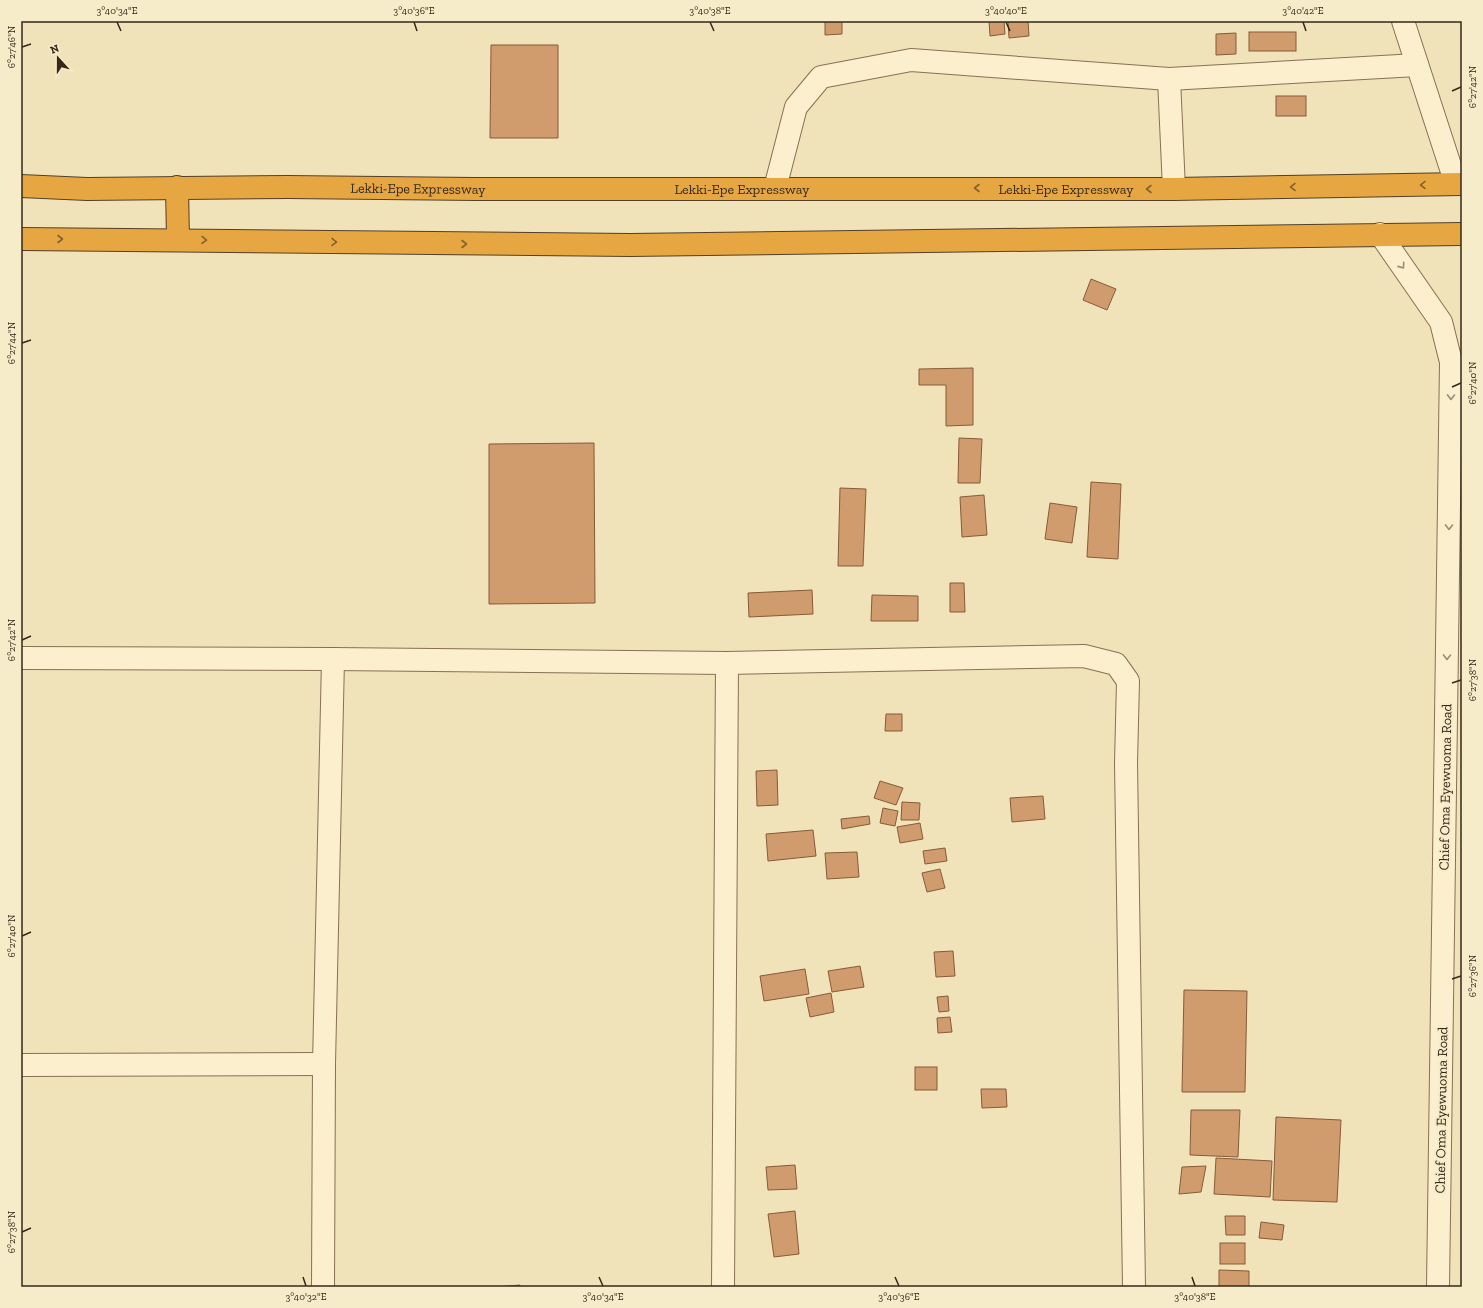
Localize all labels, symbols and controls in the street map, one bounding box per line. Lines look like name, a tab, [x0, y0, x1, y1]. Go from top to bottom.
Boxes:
text: 3°40'34"E	[96, 5, 138, 17]
text: 3°40'36"E	[393, 5, 435, 17]
text: 3°40'38"E	[689, 5, 731, 17]
text: 3°40'40"E	[985, 5, 1027, 17]
text: 3°40'42"E	[1282, 5, 1324, 17]
text: 6°27'46"N	[6, 25, 18, 68]
north arrow	[38, 38, 78, 78]
text: N	[48, 41, 61, 57]
text: 6°27'42"N	[1467, 65, 1479, 108]
street label: Lekki-Epe Expressway	[350, 180, 486, 198]
street label: Lekki-Epe Expressway	[674, 181, 810, 198]
street label: Lekki-Epe Expressway	[998, 181, 1134, 198]
one-way arrow	[1420, 181, 1426, 189]
one-way arrow	[1290, 183, 1296, 191]
one-way arrow	[974, 184, 980, 192]
one-way arrow	[1146, 185, 1152, 193]
one-way arrow	[57, 235, 63, 243]
one-way arrow	[201, 236, 207, 244]
one-way arrow	[331, 238, 337, 247]
one-way arrow	[461, 240, 467, 248]
one-way arrow	[1397, 262, 1404, 269]
text: 6°27'44"N	[6, 321, 18, 364]
text: 6°27'40"N	[1467, 361, 1479, 404]
one-way arrow	[1447, 394, 1455, 400]
one-way arrow	[1445, 524, 1453, 530]
text: 6°27'42"N	[6, 618, 18, 661]
one-way arrow	[1443, 654, 1451, 660]
text: 6°27'38"N	[1467, 658, 1479, 701]
street label: Chief Oma Eyewuoma Road	[1436, 703, 1455, 871]
text: 6°27'40"N	[6, 914, 18, 957]
text: 6°27'36"N	[1467, 954, 1479, 997]
street label: Chief Oma Eyewuoma Road	[1432, 1026, 1451, 1194]
text: 6°27'38"N	[6, 1210, 18, 1253]
text: 3°40'32"E	[285, 1291, 327, 1303]
text: 3°40'34"E	[582, 1291, 624, 1303]
text: 3°40'36"E	[878, 1291, 920, 1303]
text: 3°40'38"E	[1174, 1291, 1216, 1303]

